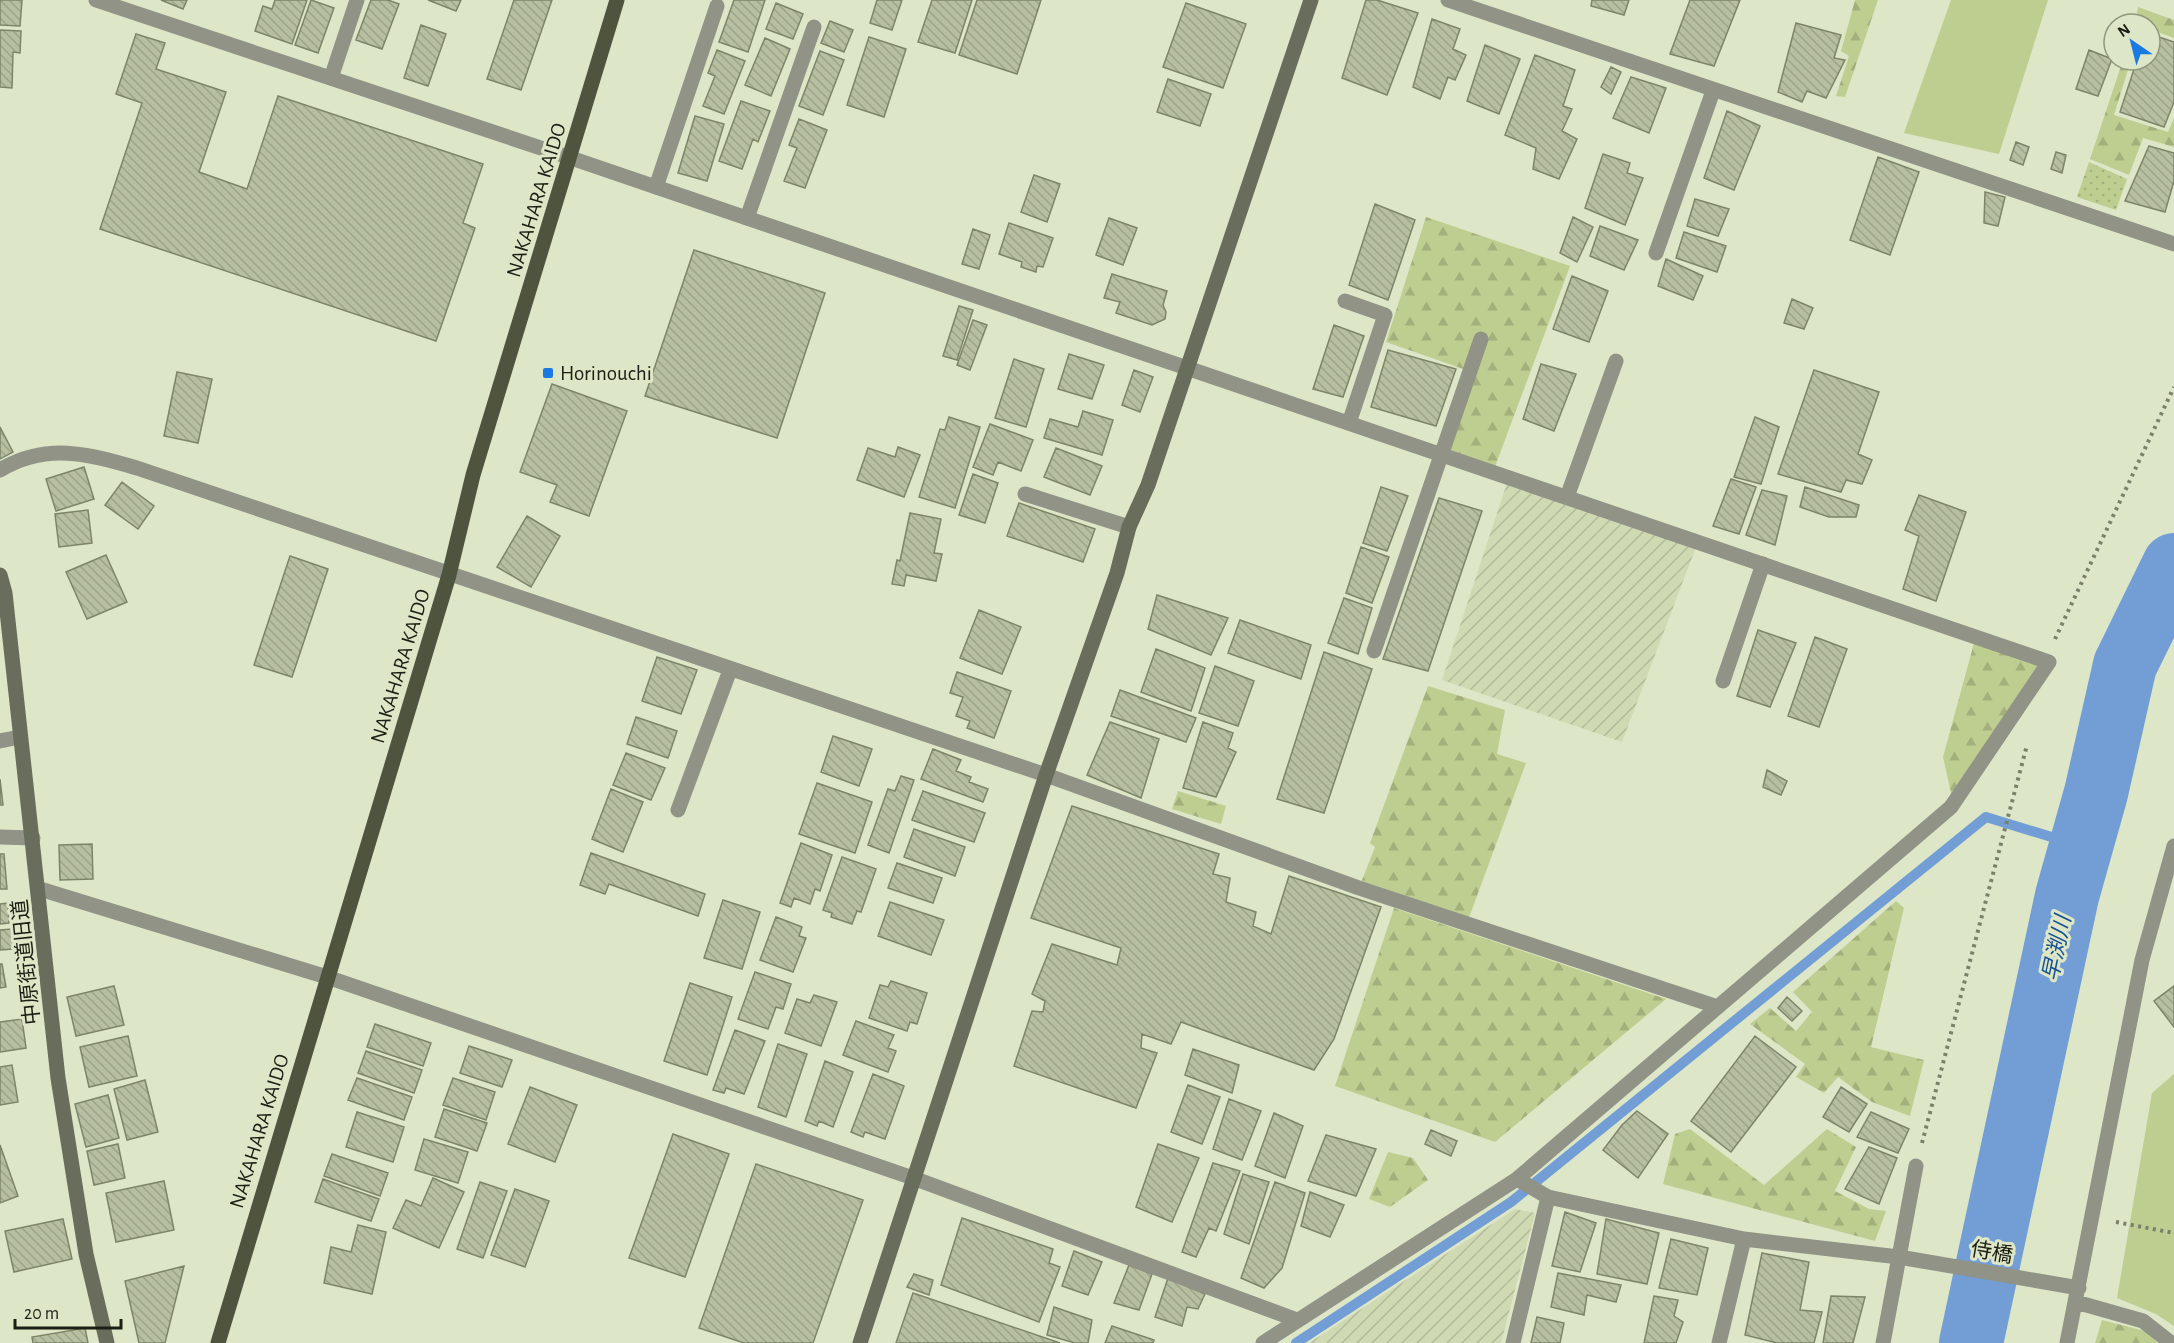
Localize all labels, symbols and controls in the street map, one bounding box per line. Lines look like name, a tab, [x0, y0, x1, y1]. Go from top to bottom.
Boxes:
north arrow	[2102, 12, 2162, 72]
text: N	[2115, 21, 2133, 40]
street label: NAKAHARA KAIDO	[503, 121, 570, 280]
place label: Horinouchi	[560, 363, 652, 384]
marker: Horinouchi	[541, 366, 555, 380]
street label: NAKAHARA KAIDO	[367, 587, 434, 746]
street label: 中原街道旧道	[8, 898, 44, 1026]
water label: 早渕川	[2038, 911, 2075, 983]
street label: NAKAHARA KAIDO	[226, 1052, 293, 1211]
street label: 侍橋	[1969, 1238, 2015, 1266]
scale bar	[15, 1292, 122, 1330]
text: 20 m	[24, 1305, 59, 1323]

